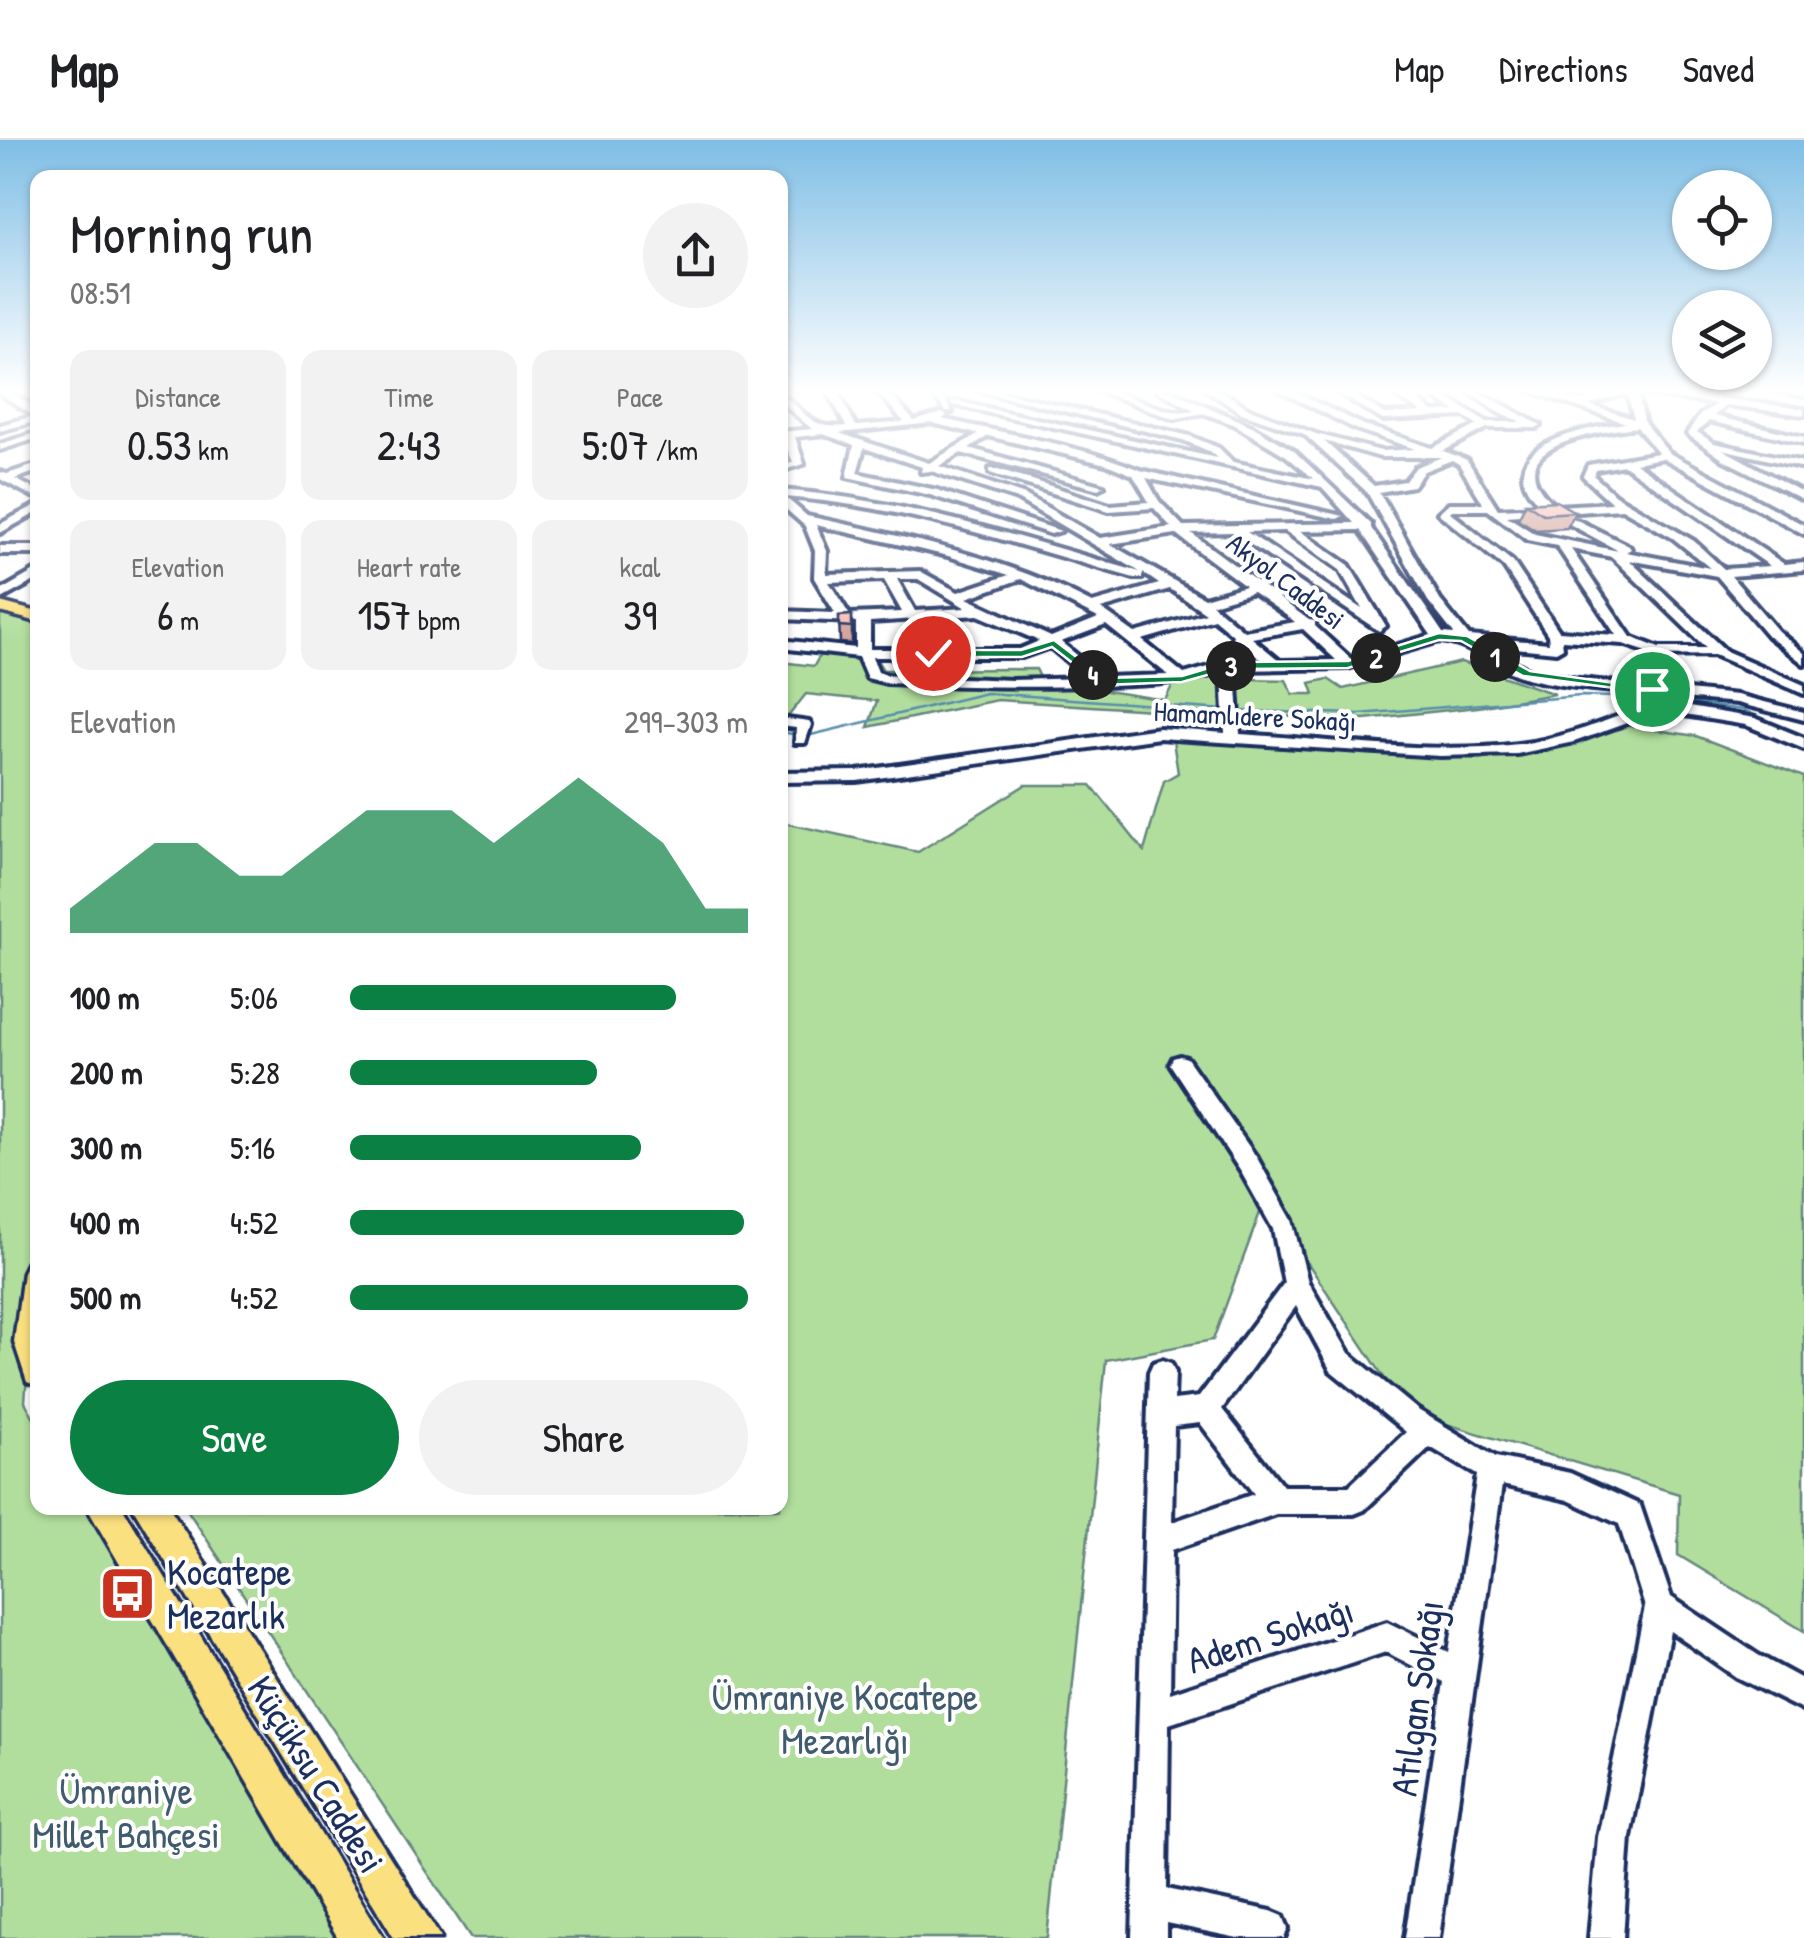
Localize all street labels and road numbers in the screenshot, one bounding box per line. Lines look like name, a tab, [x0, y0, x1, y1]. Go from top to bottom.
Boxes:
street label: Akyol Caddesi	[1219, 524, 1353, 638]
street label: Hamamlıdere Sokağı	[1153, 692, 1357, 740]
street label: Adem Sokağı	[1180, 1583, 1360, 1685]
street label: Atılgan Sokağı	[1377, 1597, 1455, 1799]
street label: Küçüksu Caddesi	[236, 1666, 398, 1882]

